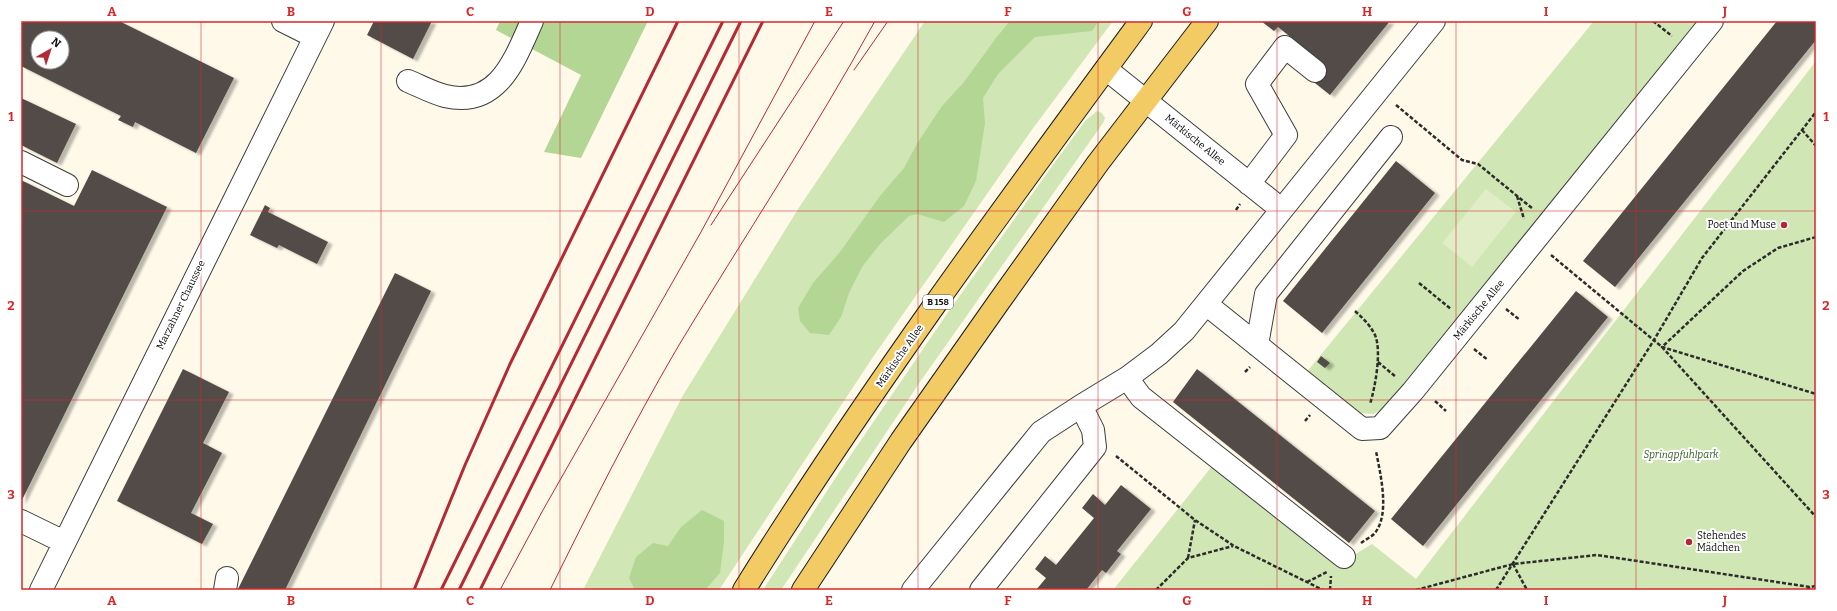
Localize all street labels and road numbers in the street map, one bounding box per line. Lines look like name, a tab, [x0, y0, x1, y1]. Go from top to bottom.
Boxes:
street label: Märkische Allee	[1162, 112, 1228, 168]
street label: Marzahner Chaussee	[154, 258, 208, 352]
street label: Märkische Allee	[1451, 277, 1507, 343]
road number: B 158	[923, 295, 953, 309]
street label: Märkische Allee	[874, 322, 926, 390]

